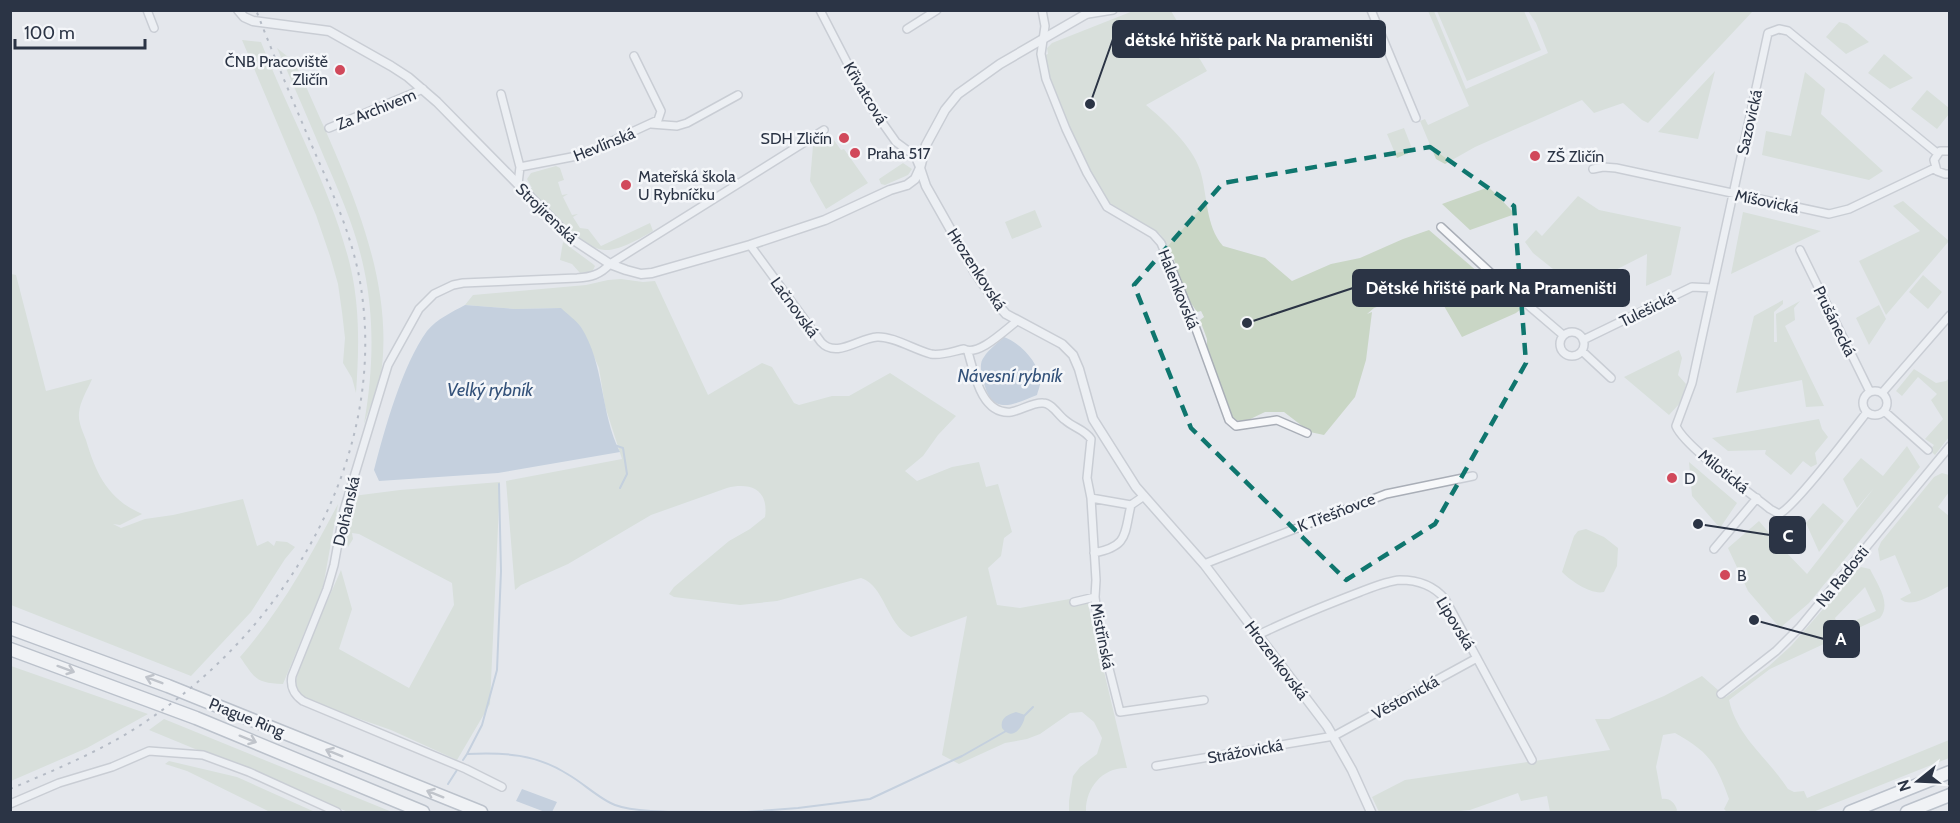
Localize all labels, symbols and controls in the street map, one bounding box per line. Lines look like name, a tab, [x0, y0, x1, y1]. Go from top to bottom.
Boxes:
scale bar	[15, 12, 146, 50]
callout: dětské hřiště park Na prameništi	[1113, 21, 1385, 57]
text: 100 m	[24, 22, 75, 44]
text: dětské hřiště park Na prameništi	[1125, 29, 1373, 51]
place label: ČNB Pracoviště Zličín	[225, 52, 328, 89]
street label: Křivatcová	[840, 59, 892, 128]
marker: ČNB Pracoviště Zličín	[333, 63, 347, 77]
street label: Za Archivem	[334, 85, 419, 134]
street label: Sazovická	[1733, 87, 1766, 157]
street label: Hevlínská	[571, 123, 638, 165]
place label: SDH Zličín	[761, 129, 832, 148]
marker: SDH Zličín	[837, 131, 851, 145]
place label: Praha 517	[867, 144, 931, 163]
marker: Praha 517	[848, 146, 862, 160]
place label: ZŠ Zličín	[1547, 147, 1604, 166]
marker: ZŠ Zličín	[1528, 149, 1542, 163]
place label: Mateřská škola U Rybníčku	[638, 167, 736, 204]
marker: Mateřská škola U Rybníčku	[619, 178, 633, 192]
street label: Strojírenská	[512, 179, 582, 248]
street label: Míšovická	[1733, 185, 1801, 218]
street label: Hrozenkovská	[943, 225, 1010, 314]
street label: Halenkovská	[1154, 247, 1203, 332]
callout: Dětské hřiště park Na Prameništi	[1353, 270, 1629, 306]
street label: Lačnovská	[766, 273, 823, 341]
text: Dětské hřiště park Na Prameništi	[1365, 277, 1617, 299]
street label: Prušánecká	[1809, 283, 1860, 360]
street label: Tulešická	[1616, 288, 1678, 331]
water label: Návesní rybník	[957, 365, 1064, 387]
water label: Velký rybník	[447, 379, 534, 401]
street label: Milotická	[1695, 445, 1753, 498]
place label: D	[1684, 469, 1696, 488]
marker: D	[1665, 471, 1679, 485]
street label: Dolňanská	[329, 474, 364, 548]
street label: K Třešňovce	[1295, 489, 1378, 536]
callout: C	[1770, 517, 1805, 553]
text: C	[1783, 525, 1794, 547]
street label: Na Radosti	[1812, 542, 1873, 611]
place label: B	[1737, 566, 1747, 585]
marker: B	[1718, 568, 1732, 582]
street label: Lipovská	[1432, 593, 1479, 653]
street label: Mistřínská	[1087, 601, 1118, 671]
street label: Hrozenkovská	[1241, 617, 1313, 704]
callout: A	[1824, 621, 1859, 657]
text: A	[1835, 628, 1847, 650]
one-way arrow	[56, 664, 74, 675]
street label: Věstonická	[1369, 671, 1442, 723]
one-way arrow	[145, 674, 163, 685]
street label: Prague Ring	[206, 694, 288, 742]
one-way arrow	[238, 734, 256, 745]
street label: Strážovická	[1206, 735, 1285, 767]
one-way arrow	[326, 747, 344, 758]
north arrow	[1888, 751, 1948, 811]
text: N	[1893, 777, 1915, 794]
one-way arrow	[426, 788, 444, 799]

